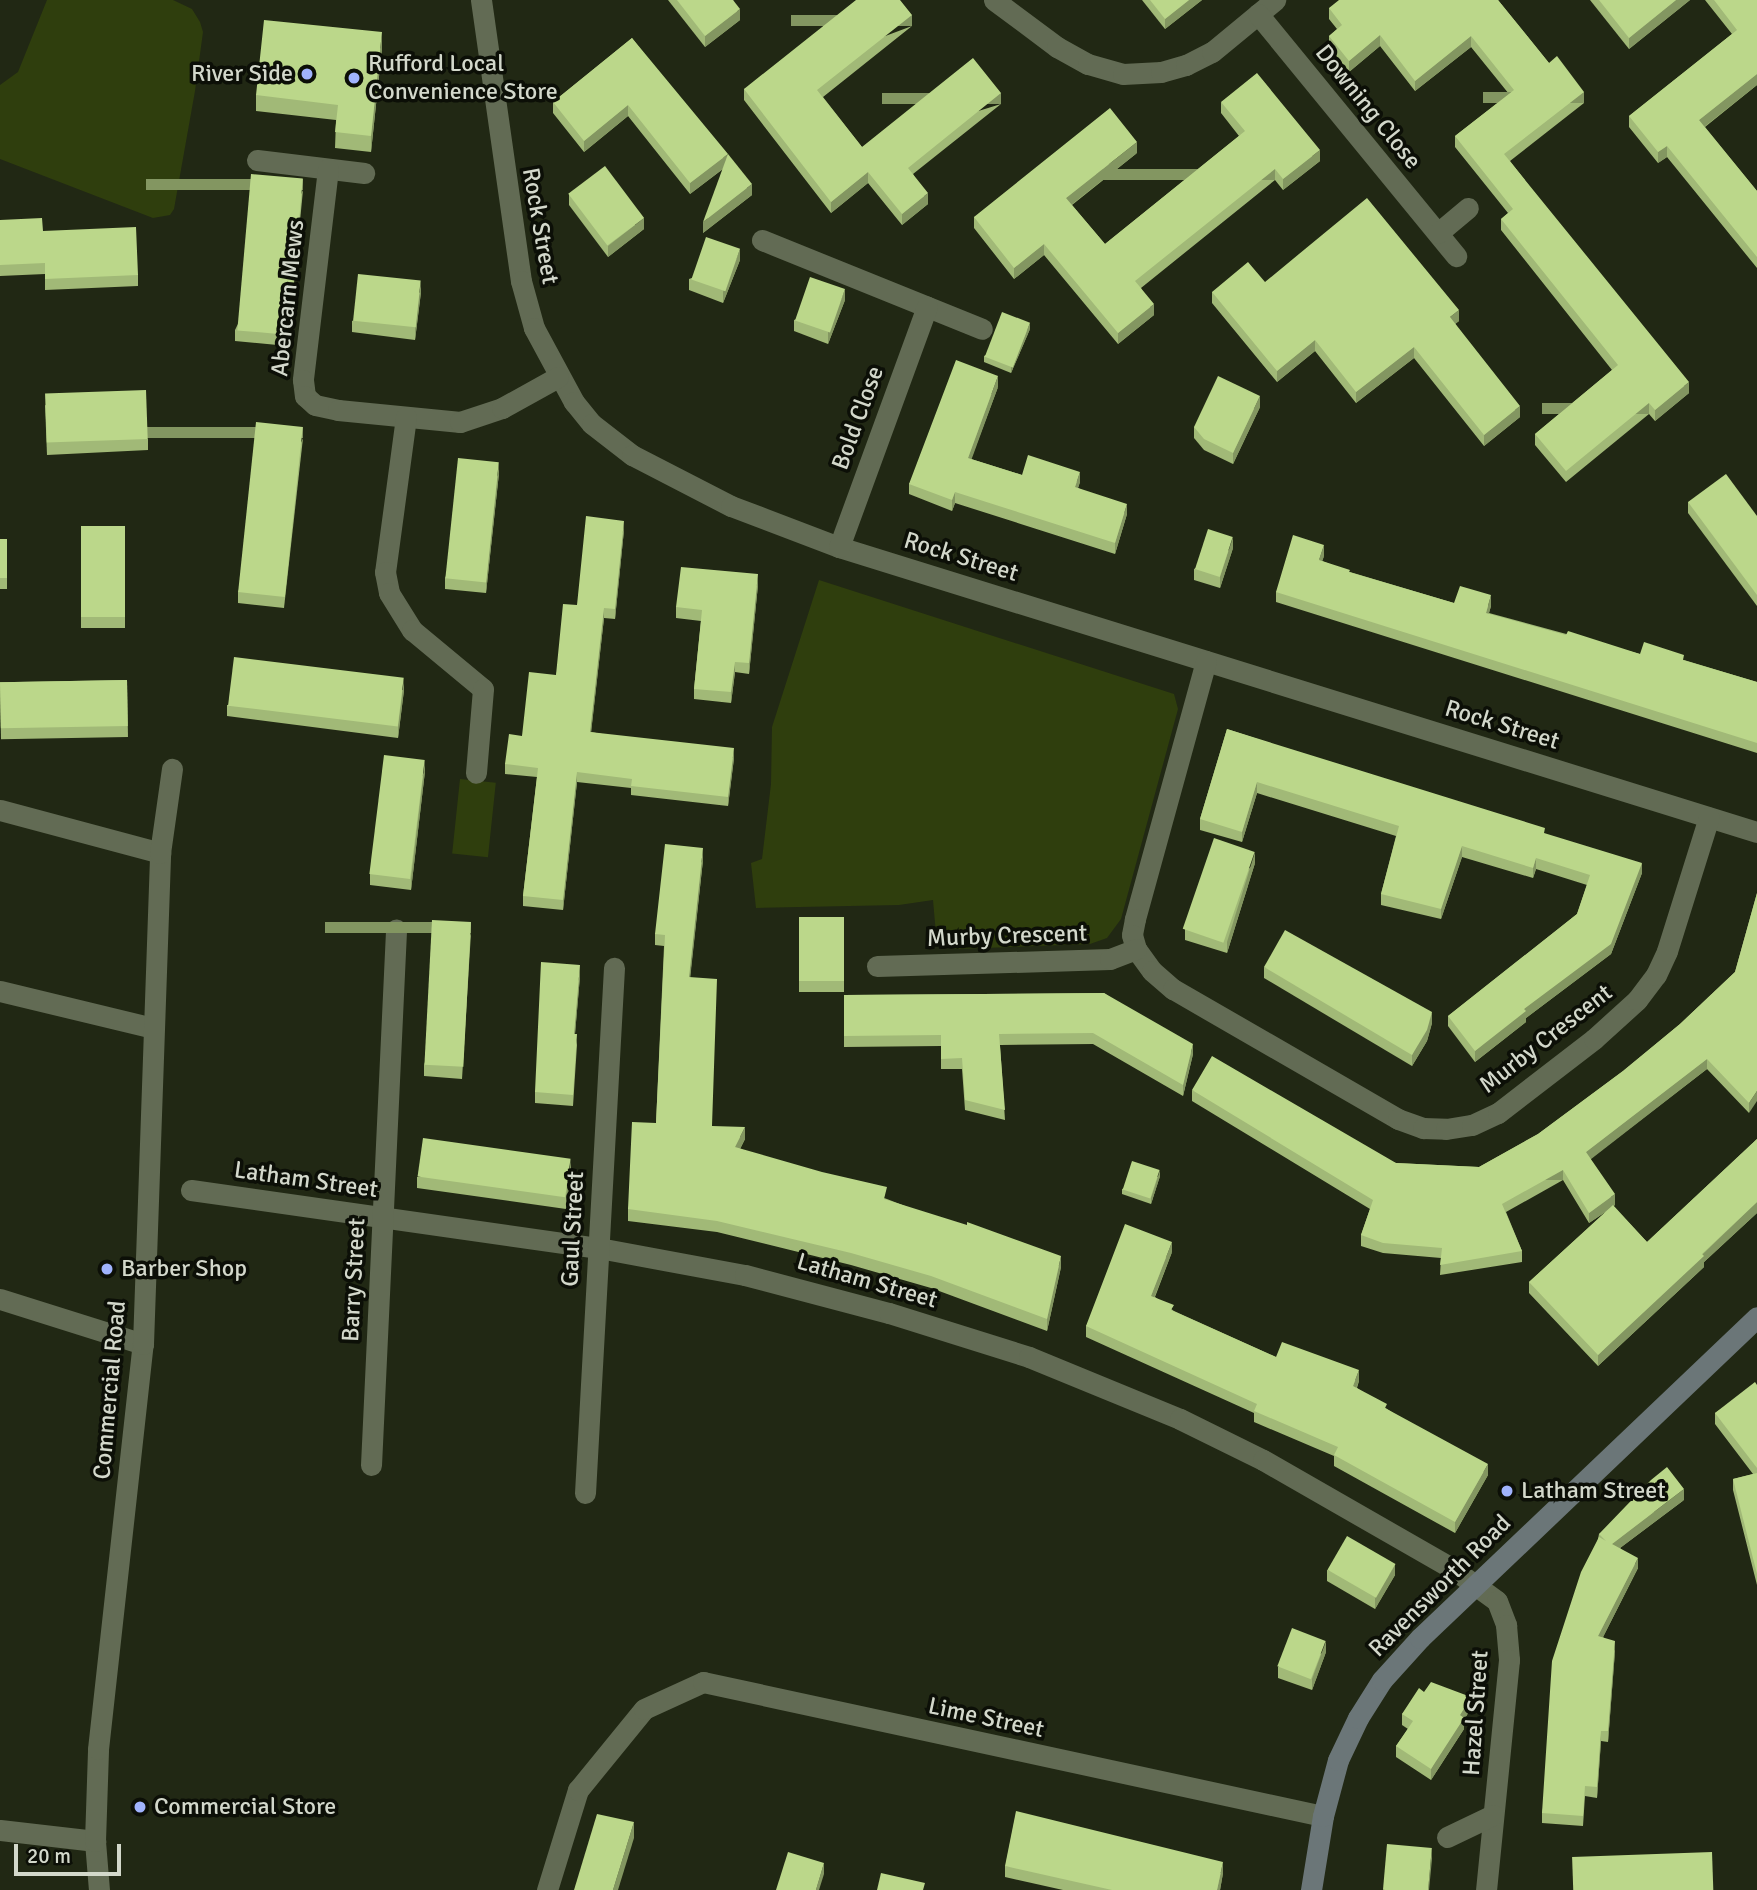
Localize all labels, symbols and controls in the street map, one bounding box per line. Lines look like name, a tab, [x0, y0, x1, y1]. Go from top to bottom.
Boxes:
street label: Downing Close	[1309, 39, 1427, 175]
place label: Rufford Local Convenience Store	[368, 50, 558, 106]
place label: River Side	[191, 60, 293, 88]
marker: River Side	[299, 66, 315, 82]
marker: Rufford Local Convenience Store	[346, 70, 362, 86]
street label: Rock Street	[516, 166, 564, 286]
street label: Abercarn Mews	[265, 218, 311, 378]
street label: Bold Close	[826, 362, 890, 474]
street label: Rock Street	[900, 526, 1022, 588]
street label: Rock Street	[1441, 694, 1563, 756]
street label: Murby Crescent	[926, 919, 1088, 953]
street label: Murby Crescent	[1474, 978, 1618, 1100]
street label: Latham Street	[232, 1156, 380, 1204]
street label: Gaul Street	[556, 1171, 590, 1287]
street label: Barry Street	[336, 1217, 372, 1343]
street label: Latham Street	[793, 1247, 941, 1315]
place label: Barber Shop	[121, 1255, 247, 1283]
marker: Barber Shop	[99, 1261, 115, 1277]
street label: Commercial Road	[88, 1299, 132, 1481]
place label: Latham Street	[1521, 1477, 1666, 1505]
marker: Latham Street	[1499, 1483, 1515, 1499]
street label: Ravensworth Road	[1363, 1509, 1517, 1663]
street label: Hazel Street	[1457, 1649, 1495, 1777]
street label: Lime Street	[926, 1692, 1046, 1744]
place label: Commercial Store	[154, 1793, 336, 1821]
marker: Commercial Store	[132, 1799, 148, 1815]
scale bar	[18, 1830, 124, 1874]
text: 20 m	[27, 1843, 71, 1869]

